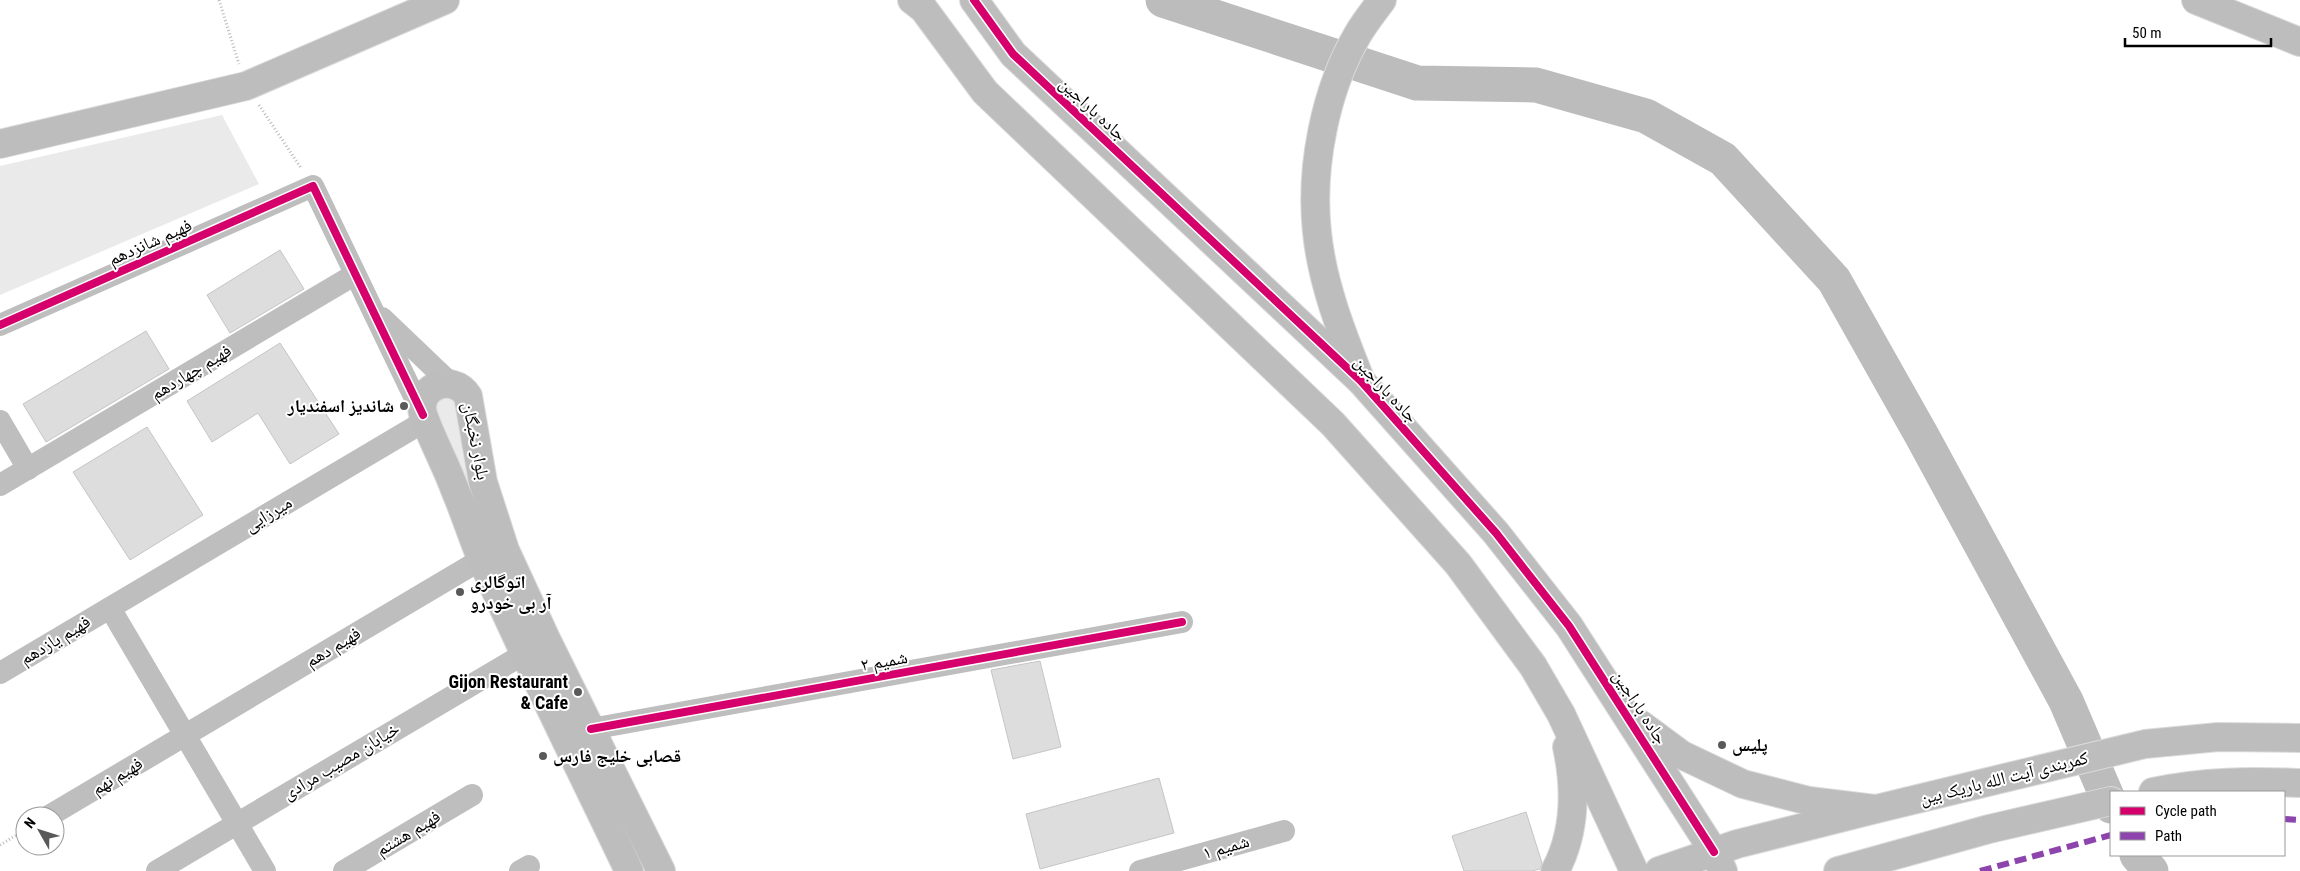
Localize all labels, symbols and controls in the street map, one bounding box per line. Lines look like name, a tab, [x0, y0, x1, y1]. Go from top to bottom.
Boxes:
scale bar	[2125, 15, 2271, 47]
text: 50 m	[2132, 24, 2162, 42]
street label: جاده باراجین	[1055, 72, 1131, 146]
street label: فهیم شانزدهم	[105, 214, 196, 271]
street label: فهیم چهاردهم	[147, 339, 236, 406]
street label: جاده باراجین	[1349, 351, 1423, 427]
place label: شاندیز اسفندیار	[287, 395, 394, 416]
marker: شاندیز اسفندیار	[398, 400, 410, 412]
street label: بلوار نخبگان	[458, 400, 494, 482]
street label: میرزایی	[240, 491, 296, 537]
place label: اتوگالری آر بی خودرو	[470, 571, 552, 614]
marker: اتوگالری آر بی خودرو	[454, 586, 466, 598]
street label: فهیم یازدهم	[16, 610, 95, 670]
street label: فهیم دهم	[301, 622, 365, 673]
street label: شمیم ۲	[859, 646, 909, 677]
street label: جاده باراجین	[1608, 666, 1672, 748]
place label: Gijon Restaurant & Cafe	[448, 671, 568, 713]
marker: Gijon Restaurant & Cafe	[572, 686, 584, 698]
street label: خیابان مصیب مرادی	[279, 717, 403, 805]
place label: پلیس	[1732, 734, 1768, 756]
marker: پلیس	[1716, 739, 1728, 751]
place label: قصابی خلیج فارس	[553, 745, 681, 768]
street label: کمربندی آیت الله باریک بین	[1917, 746, 2091, 810]
marker: قصابی خلیج فارس	[537, 750, 549, 762]
street label: فهیم نهم	[87, 752, 147, 801]
legend	[2110, 791, 2285, 856]
text: Cycle path	[2155, 802, 2217, 820]
street label: فهیم هشتم	[372, 805, 445, 862]
north arrow	[15, 806, 65, 856]
text: N	[21, 814, 39, 831]
text: Path	[2155, 827, 2182, 845]
street label: شمیم ۱	[1200, 830, 1252, 865]

